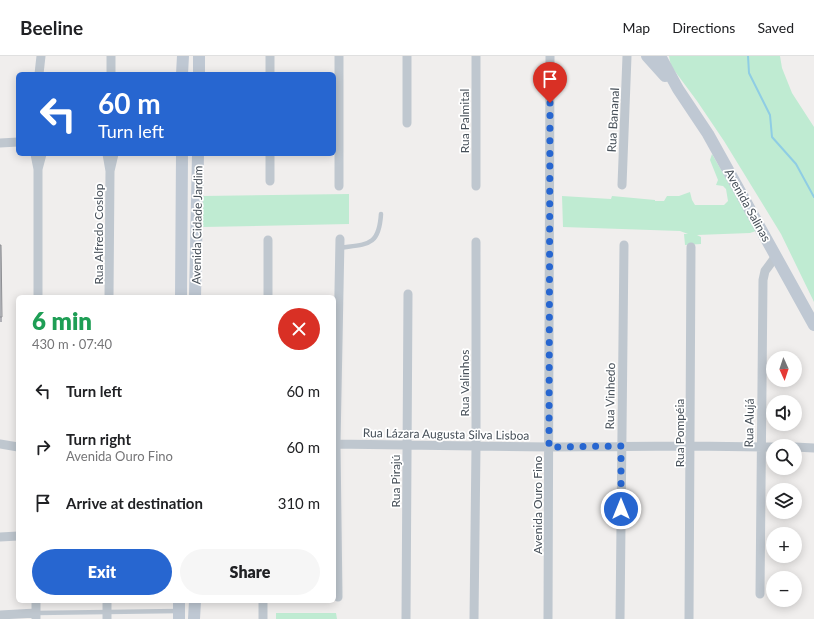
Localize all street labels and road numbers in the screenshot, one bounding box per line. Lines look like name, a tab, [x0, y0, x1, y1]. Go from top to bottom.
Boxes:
street label: Rua Bananal	[604, 87, 622, 153]
street label: Rua Palmital	[457, 89, 472, 153]
street label: Avenida Cidade Jardim	[188, 165, 206, 285]
street label: Avenida Salinas	[722, 166, 774, 244]
street label: Rua Alfredo Coslop	[91, 183, 106, 285]
street label: Rua Valinhos	[457, 350, 472, 416]
street label: Rua Vinhedo	[602, 362, 618, 430]
street label: Rua Alujá	[741, 398, 757, 448]
street label: Rua Pompéia	[672, 399, 687, 467]
street label: Rua Lázara Augusta Silva Lisboa	[363, 425, 529, 443]
street label: Rua Pirajú	[388, 455, 403, 507]
street label: Avenida Ouro Fino	[530, 455, 545, 554]

